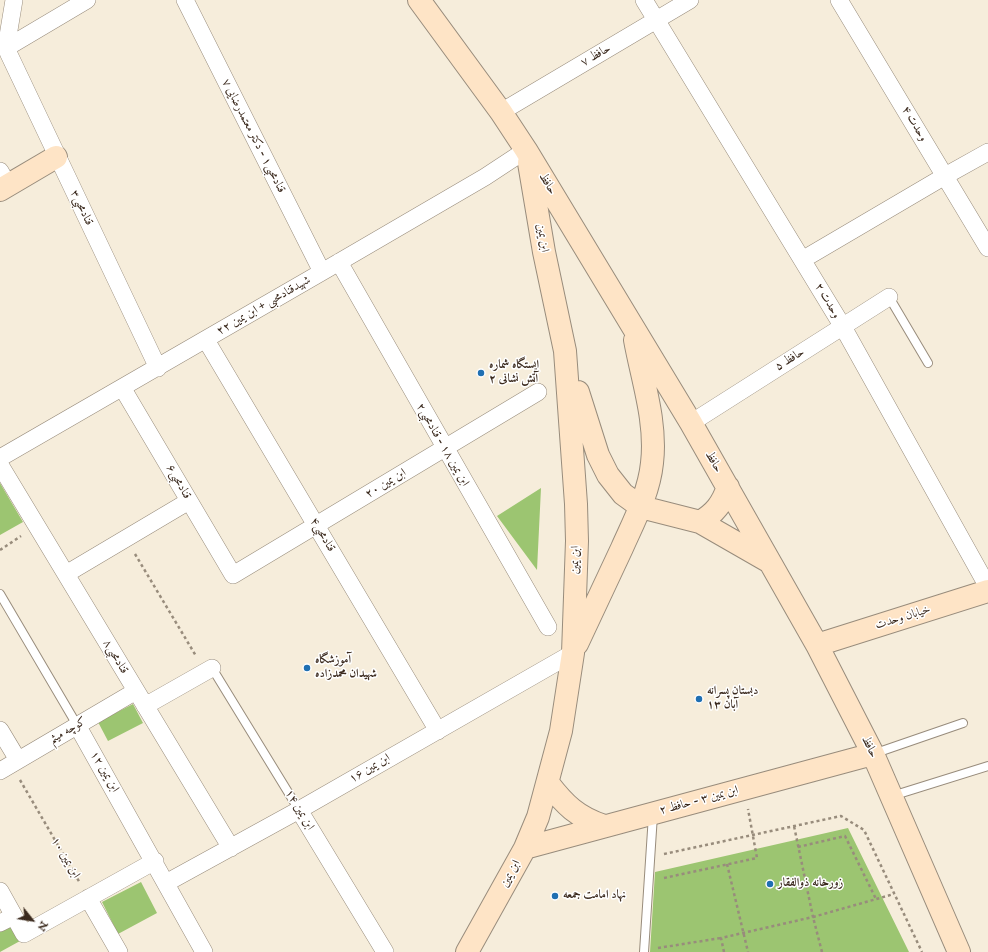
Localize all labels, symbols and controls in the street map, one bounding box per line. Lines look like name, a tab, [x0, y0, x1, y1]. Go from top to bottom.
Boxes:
street label: حافظ ۷	[578, 42, 614, 70]
street label: قنادمحبی۱ - دکتر معتمدرضایی ۷	[218, 77, 288, 195]
street label: وحدت ۴	[898, 104, 930, 144]
street label: حافظ	[535, 171, 559, 197]
street label: قنادمحبی۳	[66, 188, 96, 228]
street label: ابن یمین	[532, 223, 552, 253]
street label: شهیدقنادمحبی + ابن یمین ۲۲	[214, 273, 314, 339]
street label: وحدت ۲	[811, 281, 843, 321]
street label: حافظ ۵	[773, 345, 807, 375]
place label: ایستگاه شماره ۲ آتش نشانی	[489, 359, 539, 387]
marker: ایستگاه شماره ۲ آتش نشانی	[476, 368, 486, 378]
street label: ابن یمین ۱۸ - قنادمحبی۲	[412, 401, 472, 489]
street label: حافظ	[701, 449, 725, 475]
street label: قنادمحبی۶	[162, 462, 194, 502]
street label: ابن یمین ۲۰	[363, 466, 409, 502]
street label: قنادمحبی۴	[306, 515, 338, 555]
street label: ابن یمین	[568, 545, 584, 575]
street label: خیابان وحدت	[874, 603, 932, 633]
street label: قنادمحبی۸	[99, 637, 131, 677]
place label: آموزشگاه شهیدان محمدزاده	[315, 654, 377, 682]
marker: آموزشگاه شهیدان محمدزاده	[302, 663, 312, 673]
place label: دبستان پسرانه ۱۳ آبان	[707, 685, 758, 713]
marker: دبستان پسرانه ۱۳ آبان	[694, 694, 704, 704]
street label: کوچه میثم	[47, 715, 89, 747]
street label: حافظ	[858, 734, 880, 760]
street label: ابن یمین ۱۲	[86, 749, 122, 795]
street label: ابن یمین ۱۶	[347, 751, 393, 787]
street label: ابن یمین ۳ - حافظ ۲	[658, 784, 740, 818]
street label: ابن یمین ۱۴	[281, 787, 317, 833]
street label: ابن یمین ۱۰	[47, 835, 83, 881]
street label: ابن یمین	[498, 858, 524, 890]
place label: زورخانه ذوالفقار	[778, 877, 843, 891]
marker: زورخانه ذوالفقار	[765, 879, 775, 889]
place label: نهاد امامت جمعه	[563, 889, 626, 903]
marker: نهاد امامت جمعه	[550, 891, 560, 901]
north arrow	[12, 900, 52, 940]
text: N	[34, 918, 51, 934]

